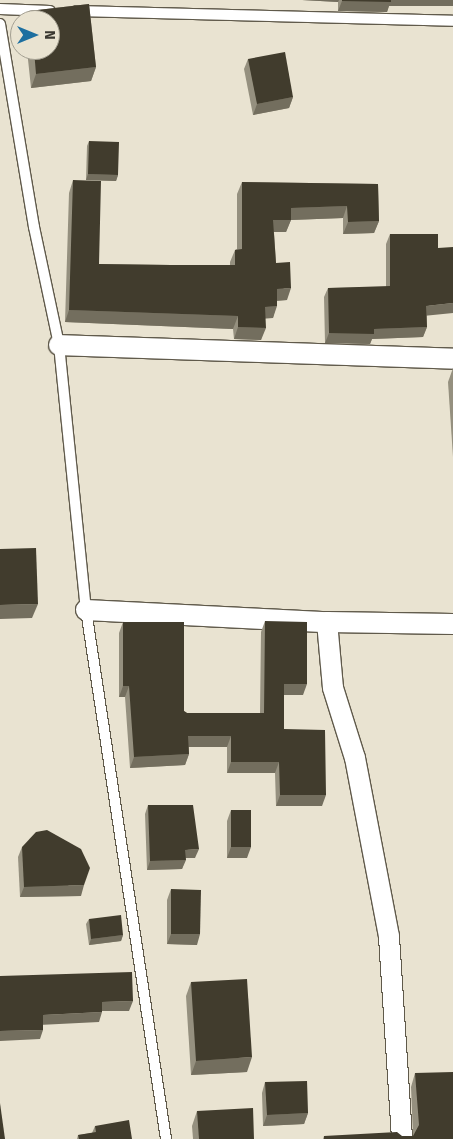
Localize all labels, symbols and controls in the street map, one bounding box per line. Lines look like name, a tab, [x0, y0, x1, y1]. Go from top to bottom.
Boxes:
north arrow	[10, 10, 60, 60]
text: N	[41, 30, 58, 40]

